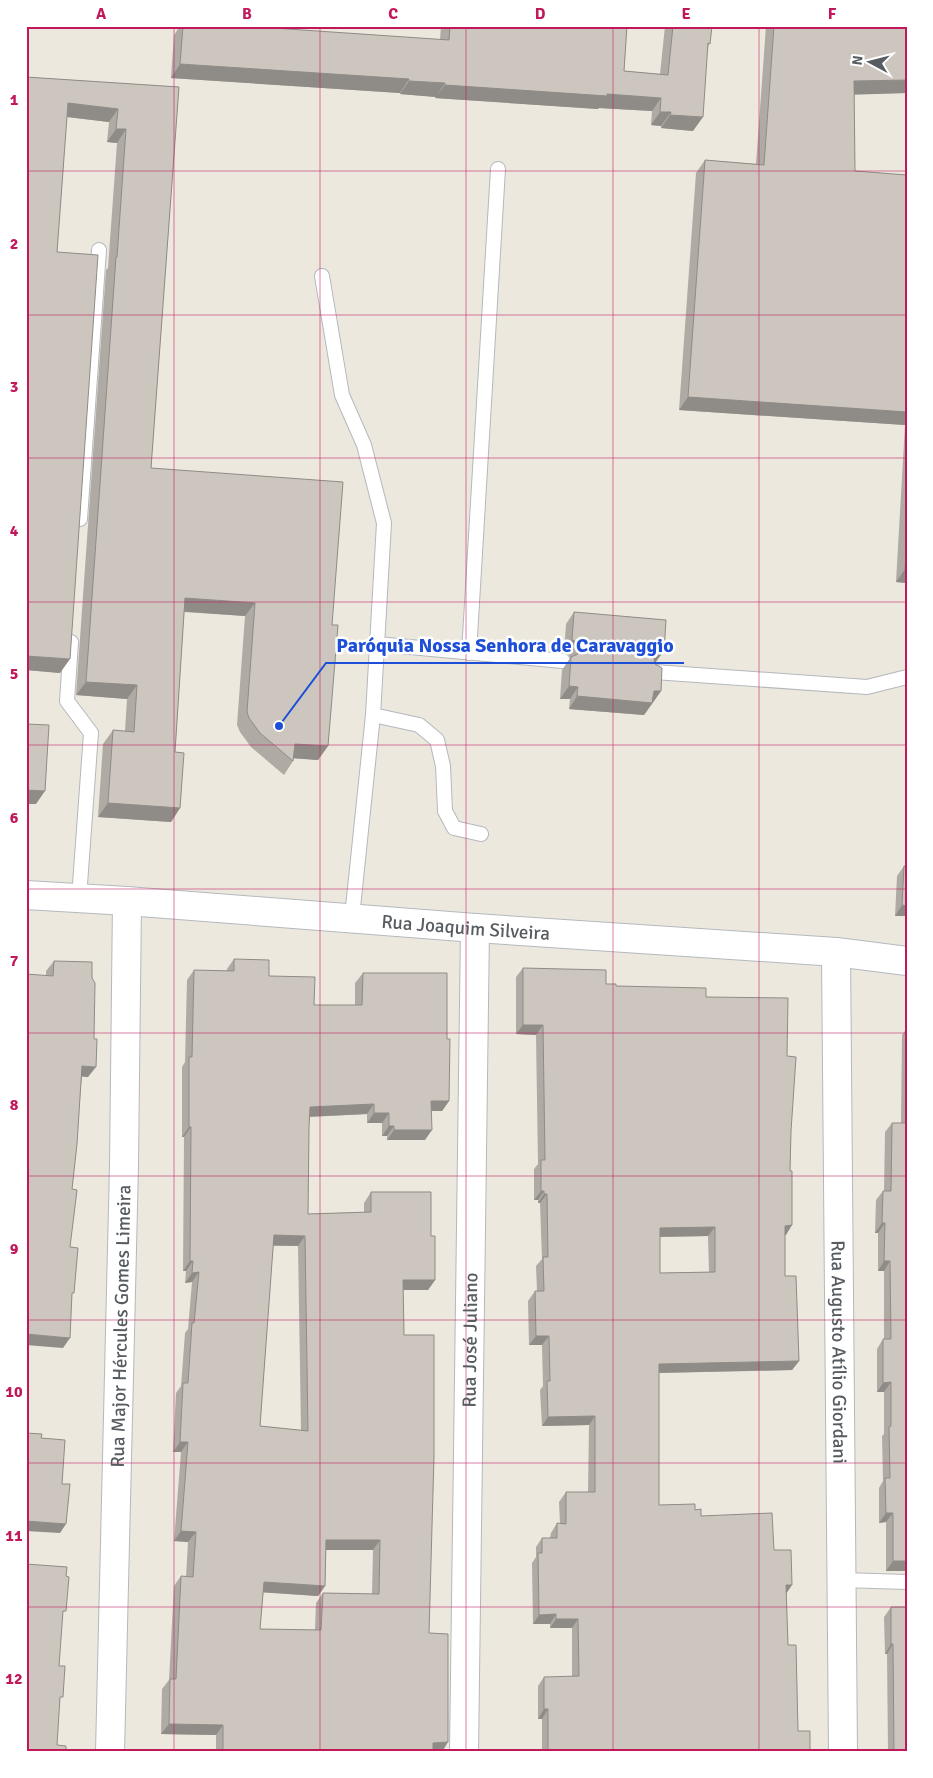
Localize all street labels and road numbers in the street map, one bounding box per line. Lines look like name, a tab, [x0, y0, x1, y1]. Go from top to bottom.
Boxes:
street label: Rua Joaquim Silveira	[381, 910, 551, 946]
street label: Rua Major Hércules Gomes Limeira	[106, 1185, 137, 1468]
street label: Rua Augusto Atílio Giordani	[826, 1240, 851, 1464]
street label: Rua José Juliano	[458, 1272, 483, 1408]

